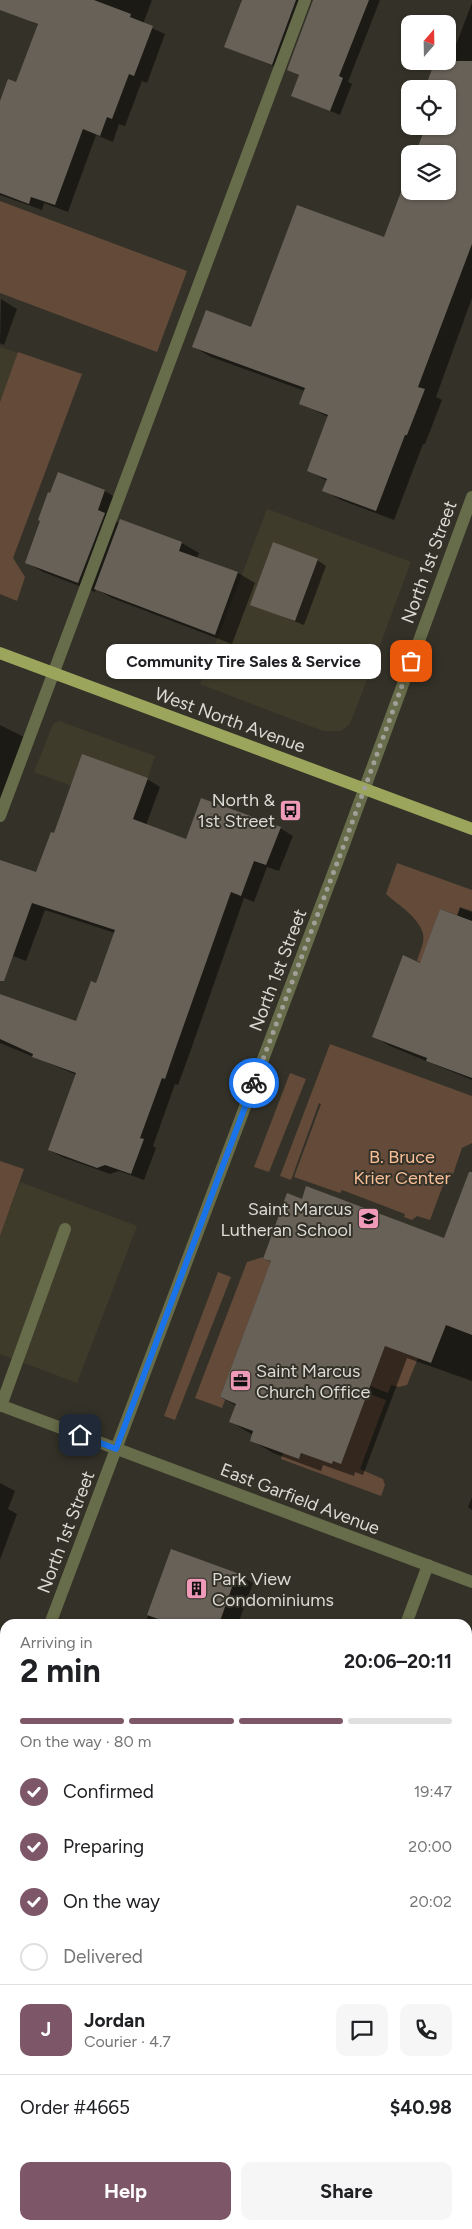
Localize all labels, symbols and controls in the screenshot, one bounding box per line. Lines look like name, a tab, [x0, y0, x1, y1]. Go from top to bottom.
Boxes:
north arrow	[401, 15, 456, 70]
map controls	[401, 15, 456, 200]
button: locate	[401, 80, 456, 135]
button: layers	[401, 145, 456, 200]
street label: North 1st Street	[397, 497, 461, 626]
pin	[390, 640, 432, 682]
callout: Community Tire Sales & Service	[106, 644, 381, 678]
icon: bag	[397, 647, 425, 675]
text: Community Tire Sales & Service	[126, 652, 361, 671]
street label: West North Avenue	[152, 683, 308, 758]
place label: North & 1st Street	[198, 789, 275, 832]
bus stop icon: North & 1st Street	[279, 798, 303, 822]
street label: North 1st Street	[245, 906, 311, 1034]
courier	[229, 1058, 279, 1108]
icon: bike	[240, 1069, 268, 1097]
park label: B. Bruce Krier Center	[353, 1146, 451, 1189]
place label: Saint Marcus Lutheran School	[220, 1198, 352, 1241]
school or university icon: Saint Marcus Lutheran School	[356, 1207, 380, 1231]
place label: Saint Marcus Church Office	[256, 1360, 371, 1403]
office icon: Saint Marcus Church Office	[228, 1369, 252, 1393]
pin	[59, 1414, 101, 1456]
icon: home	[66, 1421, 94, 1449]
street label: East Garfield Avenue	[217, 1458, 383, 1540]
street label: North 1st Street	[33, 1468, 99, 1596]
place label: Park View Condominiums	[212, 1568, 334, 1611]
building icon: Park View Condominiums	[184, 1577, 208, 1601]
text: Arriving in	[20, 1633, 92, 1652]
text: 20:06–20:11	[344, 1650, 452, 1673]
text: 2 min	[20, 1652, 101, 1690]
text: On the way · 80 m	[20, 1732, 151, 1751]
icon: check	[20, 1778, 48, 1806]
text: Confirmed	[63, 1780, 154, 1803]
text: 19:47	[414, 1782, 452, 1801]
icon: check	[20, 1833, 48, 1861]
text: Preparing	[63, 1835, 144, 1858]
text: 20:00	[408, 1837, 452, 1856]
icon: check	[20, 1888, 48, 1916]
text: On the way	[63, 1890, 160, 1913]
text: 20:02	[410, 1892, 452, 1911]
text: Delivered	[63, 1945, 143, 1968]
button: chat	[336, 2004, 388, 2056]
button: phone	[400, 2004, 452, 2056]
text: Jordan	[84, 2009, 145, 2032]
text: J	[41, 2018, 51, 2041]
text: Courier · 4.7	[84, 2032, 171, 2051]
text: Order #4665	[20, 2096, 130, 2119]
text: $40.98	[390, 2096, 452, 2119]
button: Help	[20, 2162, 231, 2220]
button: Share	[241, 2162, 452, 2220]

